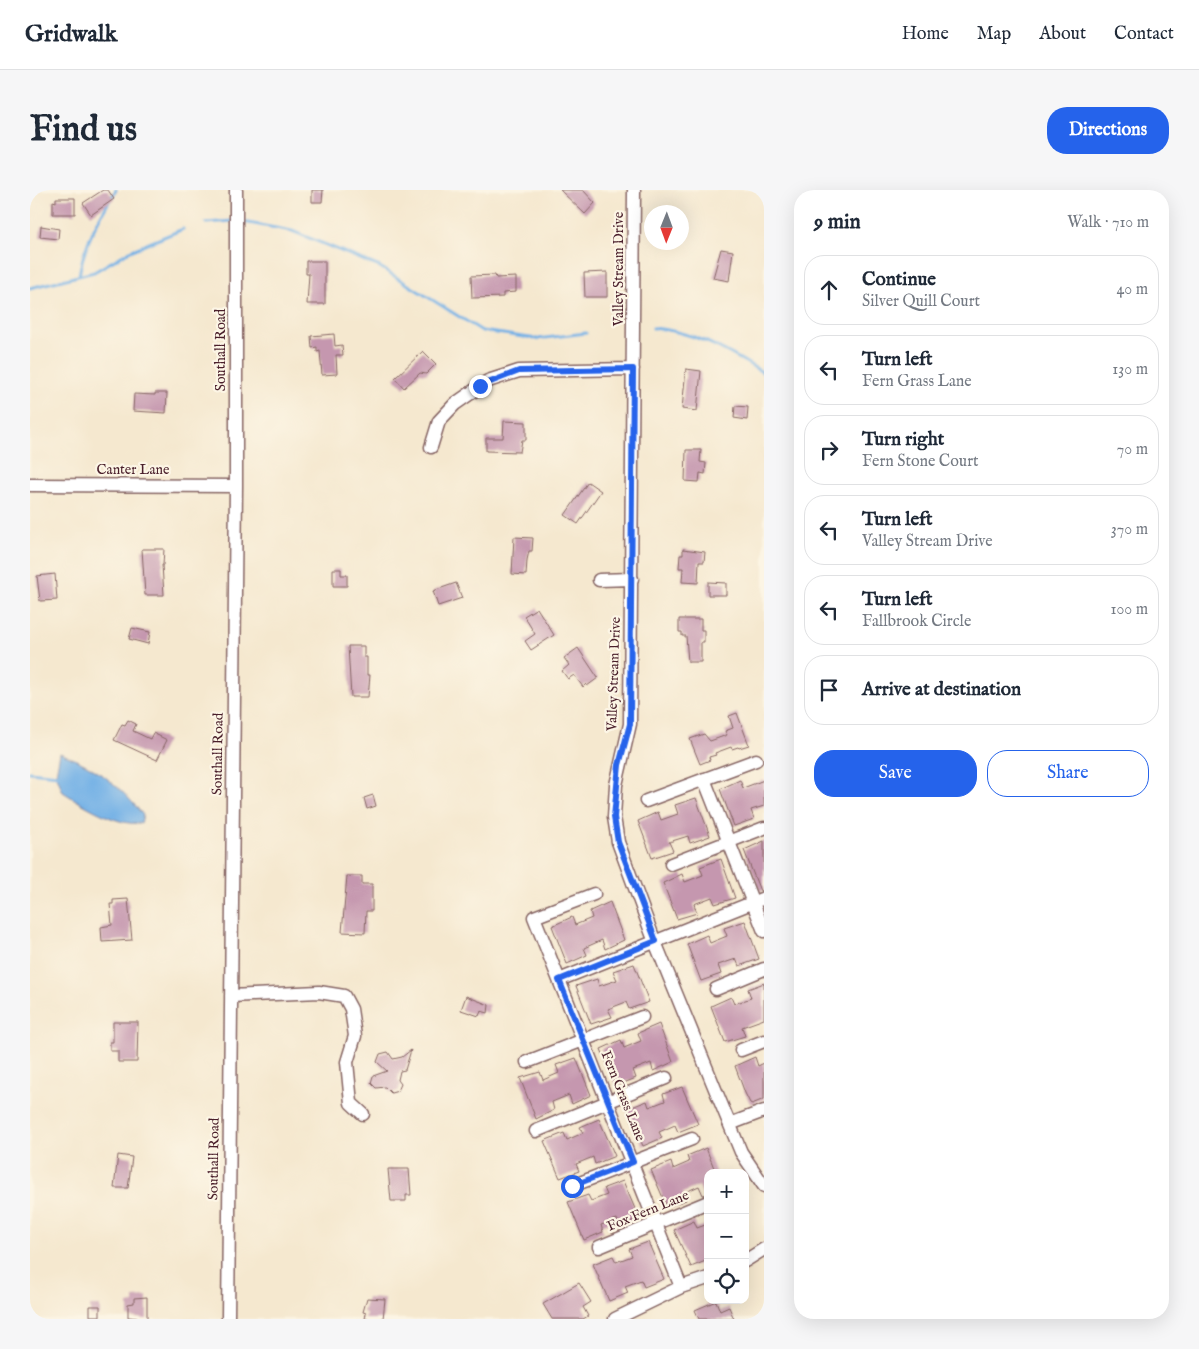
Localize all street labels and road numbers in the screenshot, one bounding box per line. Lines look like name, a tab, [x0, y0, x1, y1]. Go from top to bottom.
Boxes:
street label: Valley Stream Drive	[610, 211, 628, 327]
street label: Southall Road	[212, 308, 230, 391]
street label: Canter Lane	[97, 461, 170, 479]
street label: Valley Stream Drive	[603, 616, 625, 732]
street label: Southall Road	[208, 712, 228, 795]
street label: Fern Grass Lane	[597, 1048, 650, 1144]
street label: Southall Road	[204, 1117, 224, 1200]
street label: Fox Fern Lane	[604, 1186, 692, 1236]

